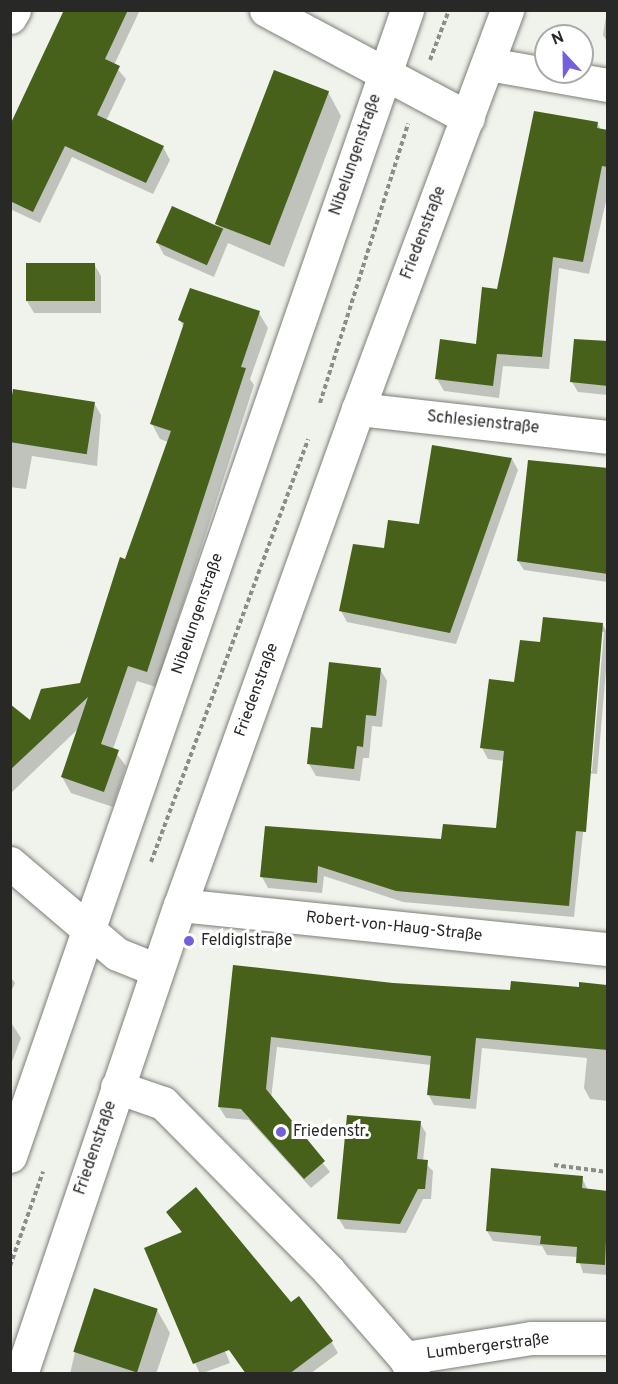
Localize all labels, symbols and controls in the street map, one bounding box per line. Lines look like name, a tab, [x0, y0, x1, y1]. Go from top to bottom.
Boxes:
north arrow	[534, 24, 594, 84]
text: N	[549, 28, 567, 51]
street label: Nibelungenstraße	[326, 92, 386, 218]
street label: Friedenstraße	[397, 184, 451, 282]
street label: Schlesienstraße	[426, 408, 540, 438]
street label: Nibelungenstraße	[168, 551, 228, 677]
street label: Friedenstraße	[231, 641, 283, 739]
street label: Robert-von-Haug-Straße	[305, 908, 483, 946]
place label: Feldiglstraße	[201, 931, 292, 951]
marker: Feldiglstraße	[182, 934, 196, 948]
street label: Friedenstraße	[71, 1098, 121, 1198]
place label: Friedenstr.	[293, 1122, 369, 1142]
marker: Friedenstr.	[274, 1125, 288, 1139]
street label: Lumbergerstraße	[425, 1330, 551, 1364]

